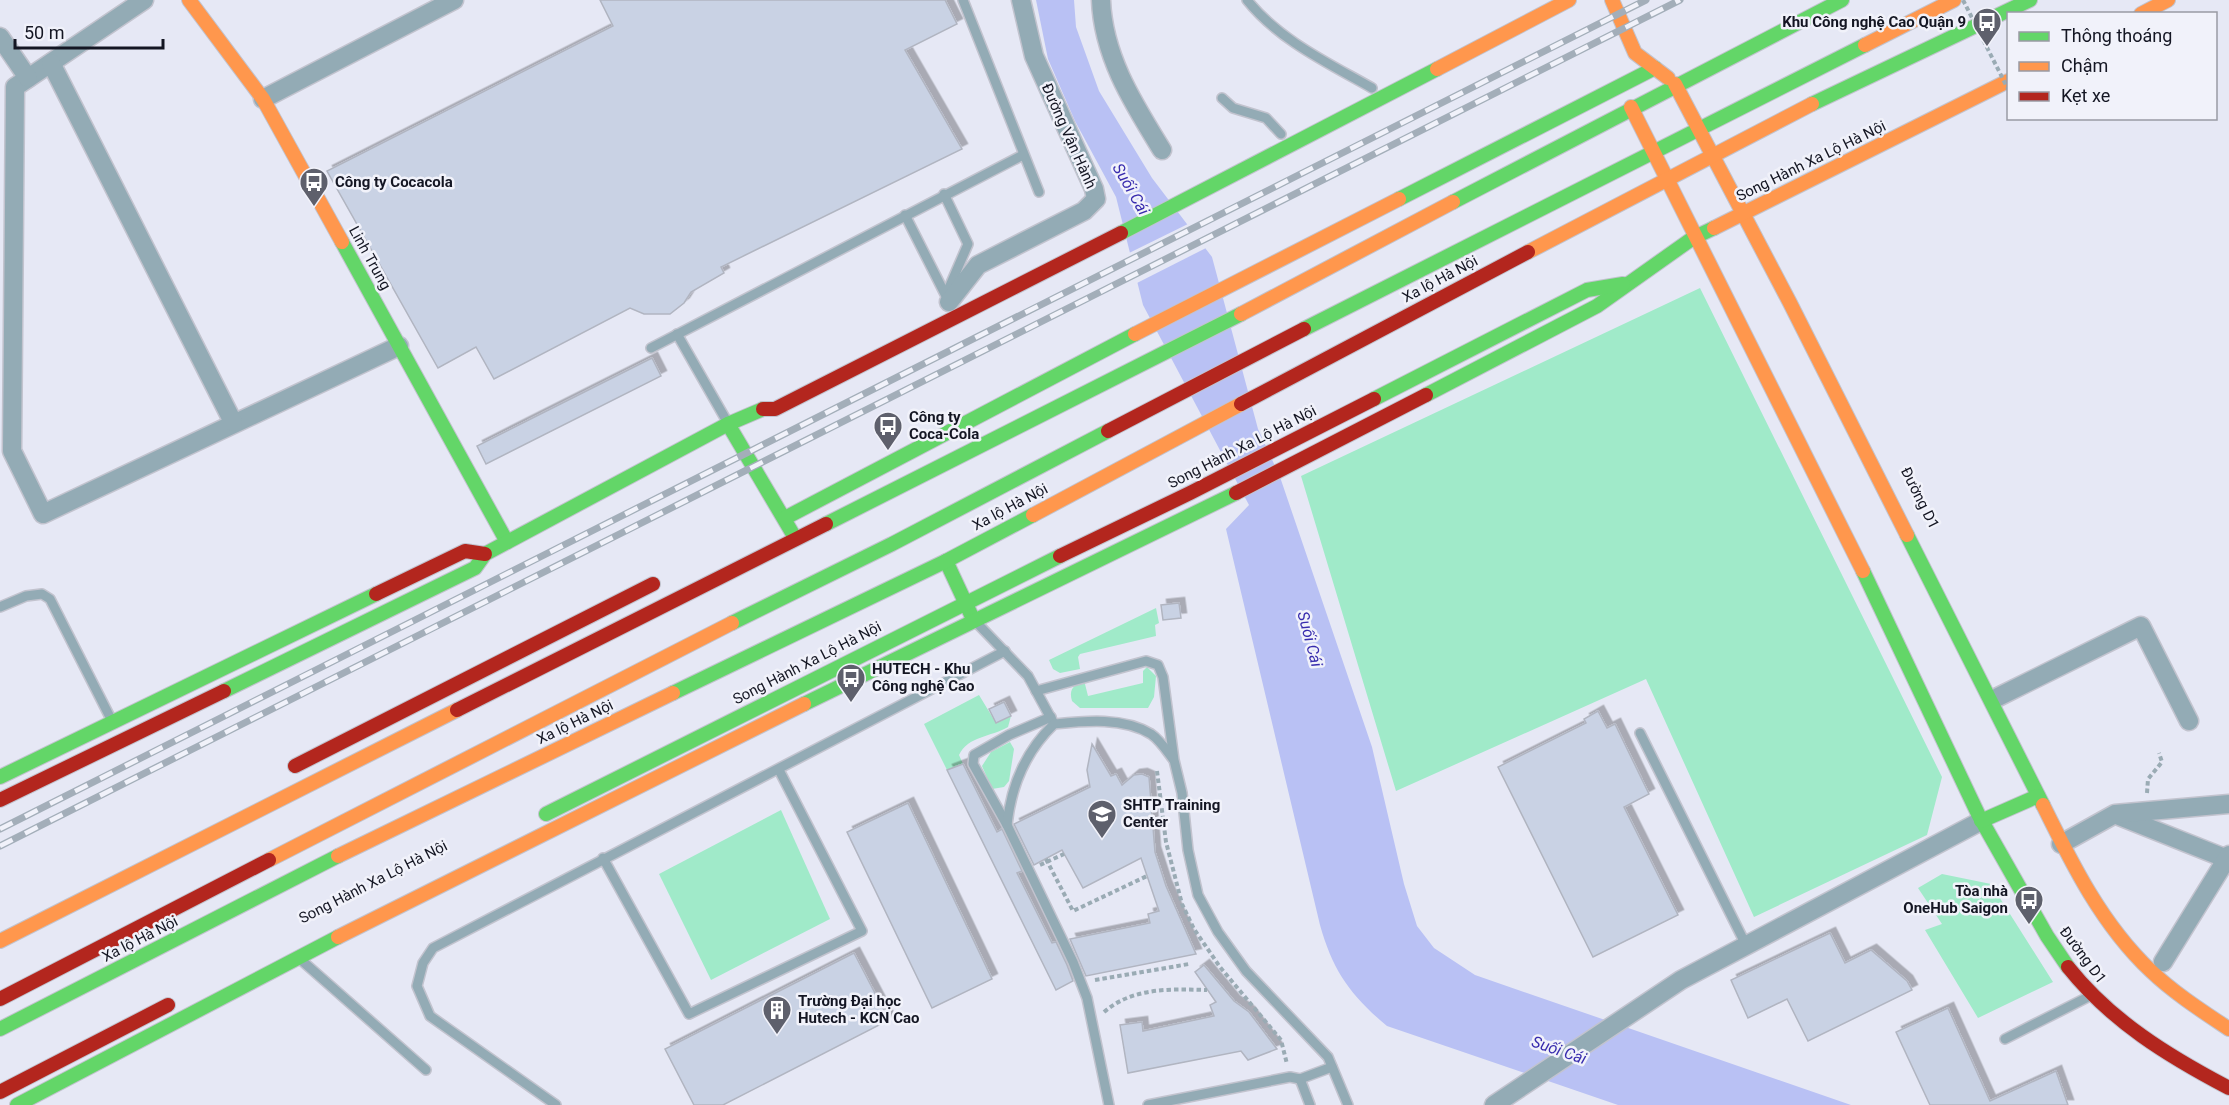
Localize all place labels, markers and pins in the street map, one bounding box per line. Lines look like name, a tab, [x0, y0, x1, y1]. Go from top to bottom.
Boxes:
bus stop icon: Khu Công nghệ Cao Quận 9	[1971, 6, 2003, 48]
place label: Khu Công nghệ Cao Quận 9	[1782, 13, 1966, 31]
bus stop icon: Công ty Cocacola	[298, 166, 330, 208]
place label: Công ty Cocacola	[335, 173, 453, 191]
place label: Công ty Coca-Cola	[909, 408, 979, 443]
bus stop icon: Công ty Coca-Cola	[872, 410, 904, 452]
place label: HUTECH - Khu Công nghệ Cao	[872, 660, 975, 695]
bus stop icon: HUTECH - Khu Công nghệ Cao	[835, 662, 867, 704]
place label: SHTP Training Center	[1123, 796, 1220, 831]
school or university icon: SHTP Training Center	[1086, 798, 1118, 840]
place label: Tòa nhà OneHub Saigon	[1903, 882, 2008, 917]
bus stop icon: Tòa nhà OneHub Saigon	[2013, 884, 2045, 926]
place label: Trường Đại học Hutech - KCN Cao	[798, 992, 920, 1027]
building icon: Trường Đại học Hutech - KCN Cao	[761, 994, 793, 1036]

